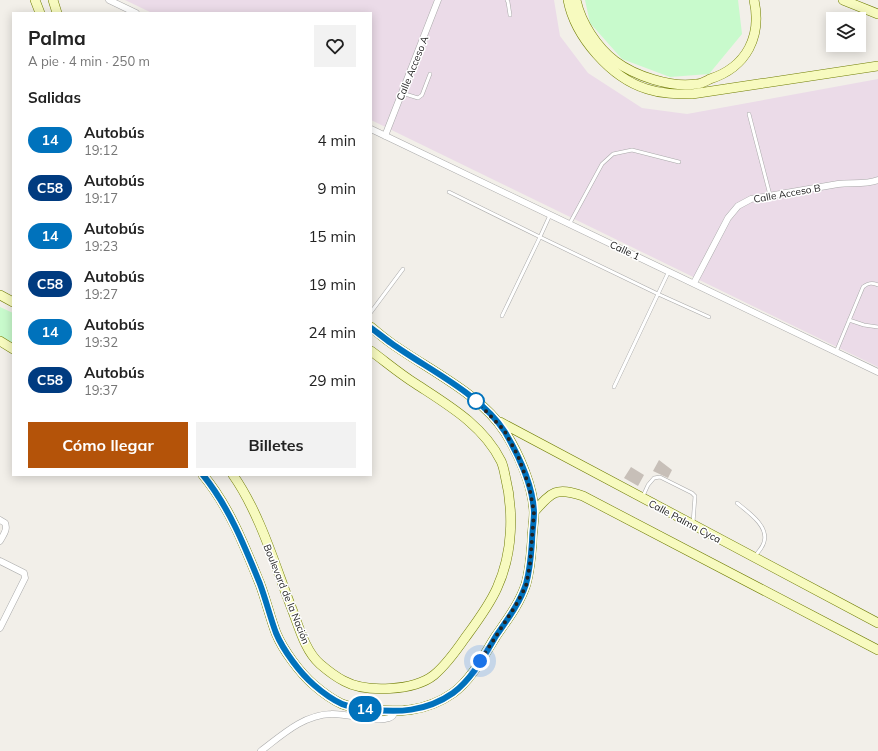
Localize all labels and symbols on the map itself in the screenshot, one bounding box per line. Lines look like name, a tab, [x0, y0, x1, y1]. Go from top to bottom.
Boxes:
street label: Calle Acceso A	[394, 33, 432, 102]
street label: Calle Acceso B	[752, 181, 822, 206]
street label: Calle 1	[608, 238, 642, 263]
unlabelled marker	[467, 392, 485, 410]
street label: Calle Palma Cyca	[646, 497, 723, 546]
street label: Boulevard de la Nación	[260, 542, 313, 646]
your location	[470, 651, 490, 671]
line badge: 14	[347, 696, 383, 722]

